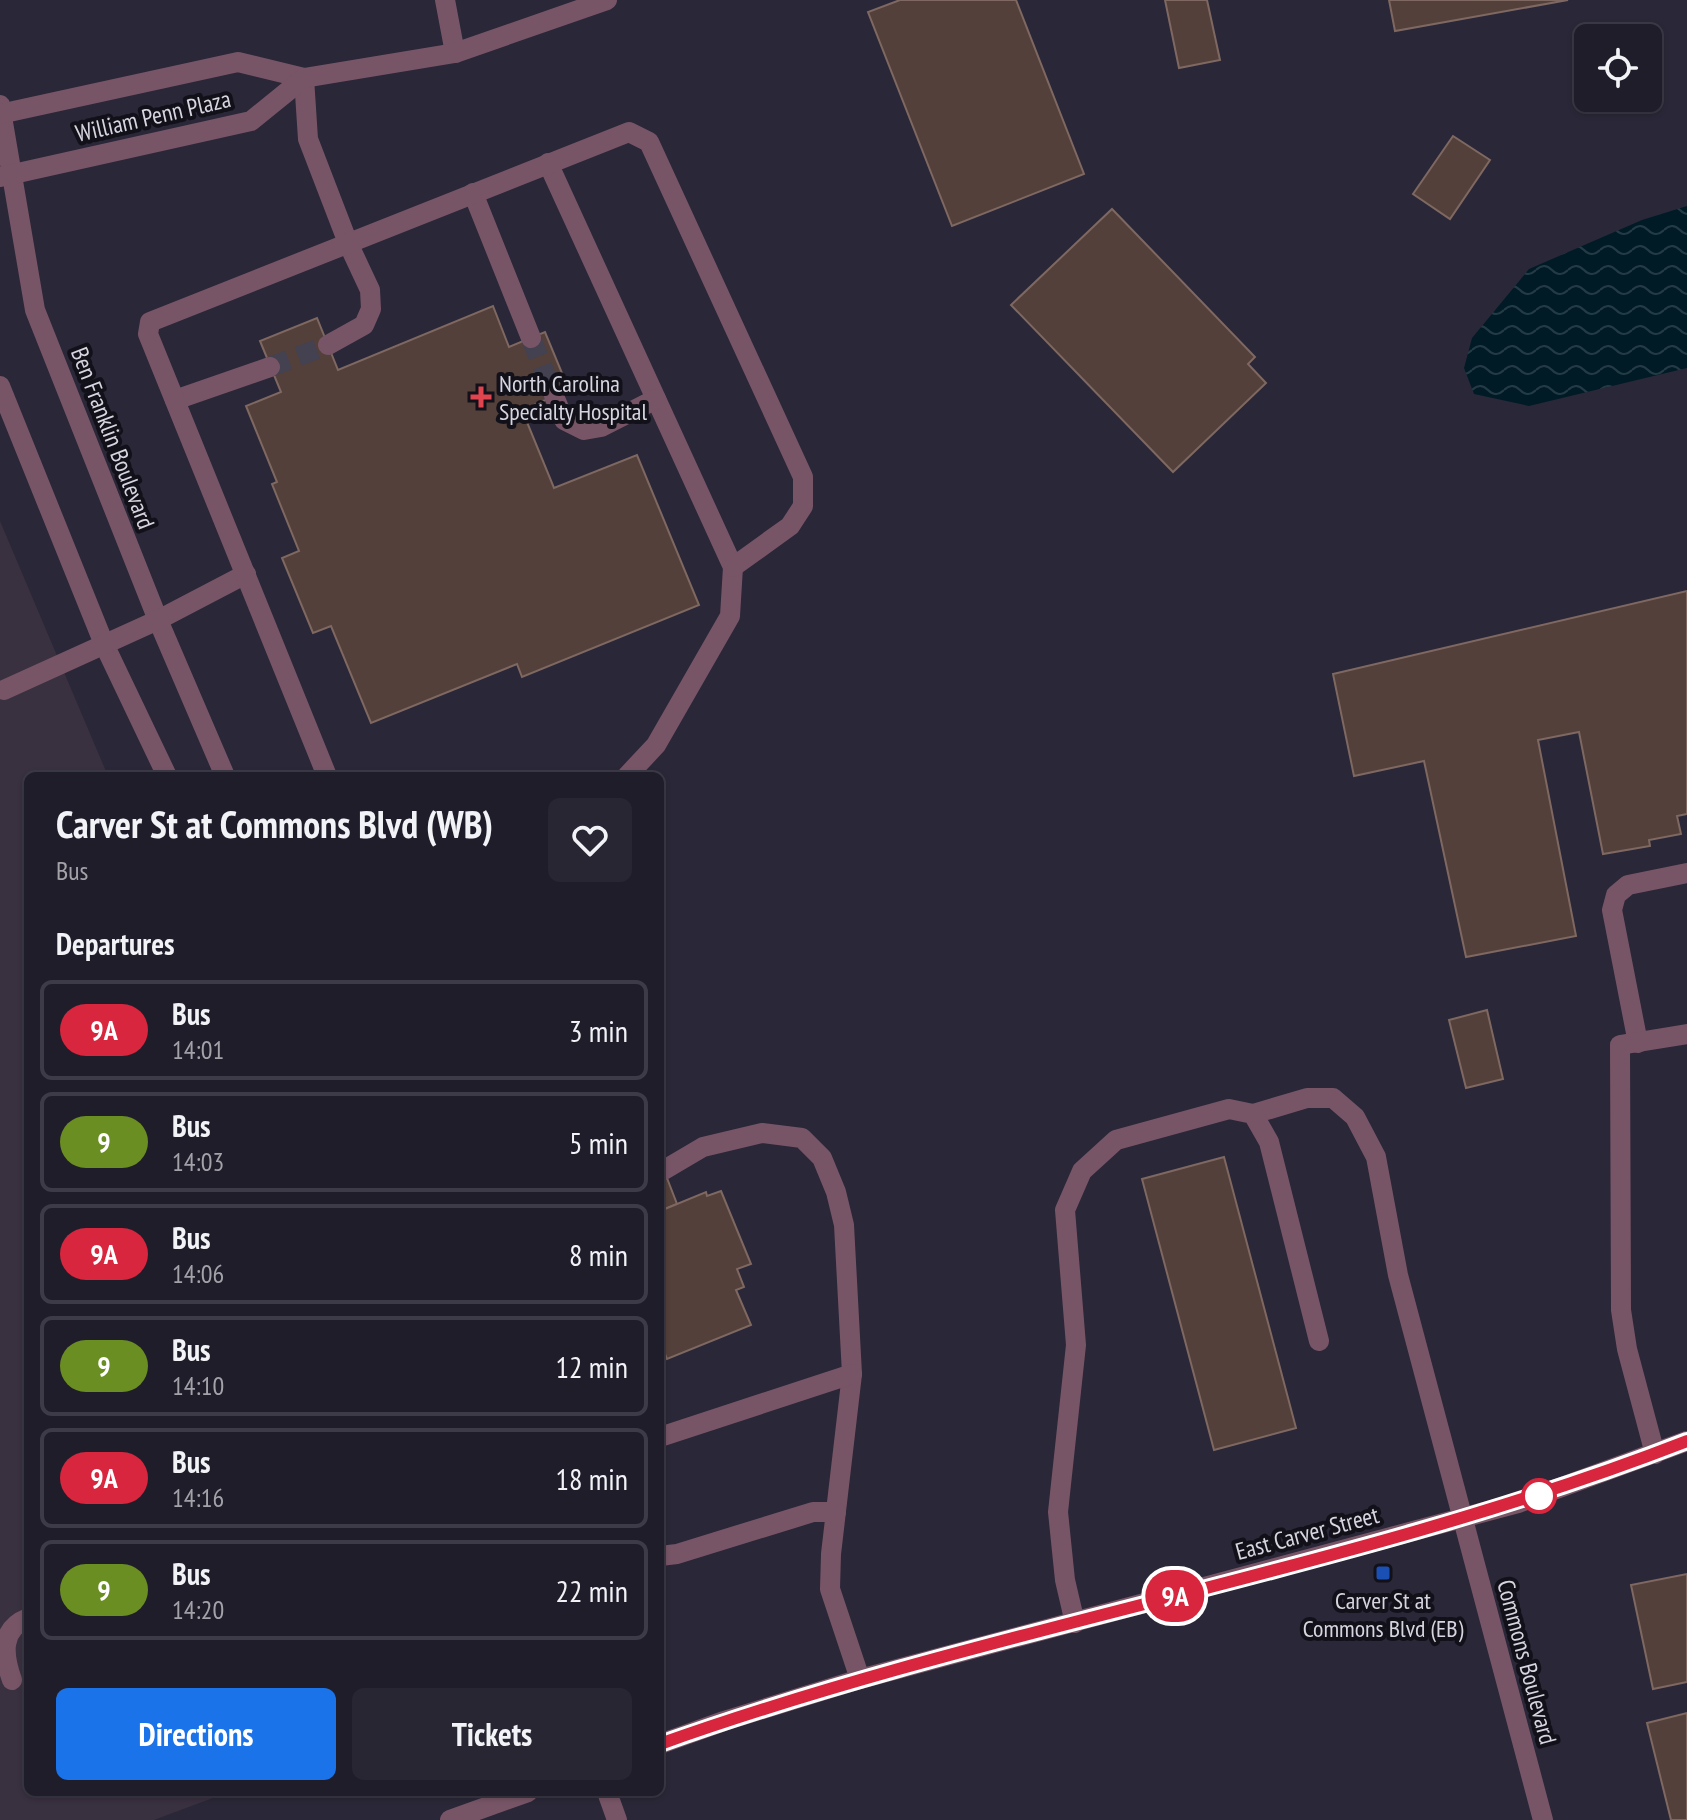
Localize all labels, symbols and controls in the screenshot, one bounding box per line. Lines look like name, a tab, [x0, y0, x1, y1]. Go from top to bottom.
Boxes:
map controls	[1574, 24, 1662, 112]
button: locate	[1574, 24, 1662, 112]
street label: William Penn Plaza	[72, 83, 234, 149]
street label: Ben Franklin Boulevard	[64, 343, 162, 533]
place label: North Carolina Specialty Hospital	[499, 368, 647, 427]
marker: North Carolina Specialty Hospital	[470, 386, 492, 408]
button: heart	[548, 798, 632, 882]
text: Carver St at Commons Blvd (WB)	[56, 799, 493, 848]
text: Bus	[56, 854, 88, 887]
text: Departures	[56, 924, 174, 963]
text: Bus	[172, 994, 211, 1033]
text: 9A	[90, 1011, 118, 1048]
text: 3 min	[569, 1011, 628, 1050]
text: 14:01	[172, 1033, 224, 1066]
text: Bus	[172, 1106, 211, 1145]
text: 9	[97, 1123, 111, 1160]
text: 5 min	[569, 1123, 628, 1162]
text: 14:03	[172, 1145, 224, 1178]
text: Bus	[172, 1218, 211, 1257]
text: 9A	[90, 1235, 118, 1272]
text: 8 min	[569, 1235, 628, 1274]
text: 14:06	[172, 1257, 224, 1290]
text: Bus	[172, 1330, 211, 1369]
text: 9	[97, 1347, 111, 1384]
text: 12 min	[555, 1347, 628, 1386]
text: 14:10	[172, 1369, 224, 1402]
text: Bus	[172, 1442, 211, 1481]
text: 9A	[90, 1459, 118, 1496]
text: 18 min	[555, 1459, 628, 1498]
unlabelled marker	[1522, 1479, 1556, 1513]
text: 14:16	[172, 1481, 224, 1514]
street label: East Carver Street	[1232, 1499, 1382, 1567]
text: Bus	[172, 1554, 211, 1593]
marker: Carver St at Commons Blvd (EB)	[1374, 1564, 1392, 1582]
line badge: 9A	[1139, 1570, 1211, 1622]
text: 9	[97, 1571, 111, 1608]
text: 22 min	[555, 1571, 628, 1610]
street label: Commons Boulevard	[1490, 1576, 1564, 1748]
text: 9A	[1161, 1577, 1189, 1614]
place label: Carver St at Commons Blvd (EB)	[1303, 1585, 1464, 1644]
text: 14:20	[172, 1593, 224, 1626]
button: Directions	[56, 1688, 336, 1780]
button: Tickets	[352, 1688, 632, 1780]

